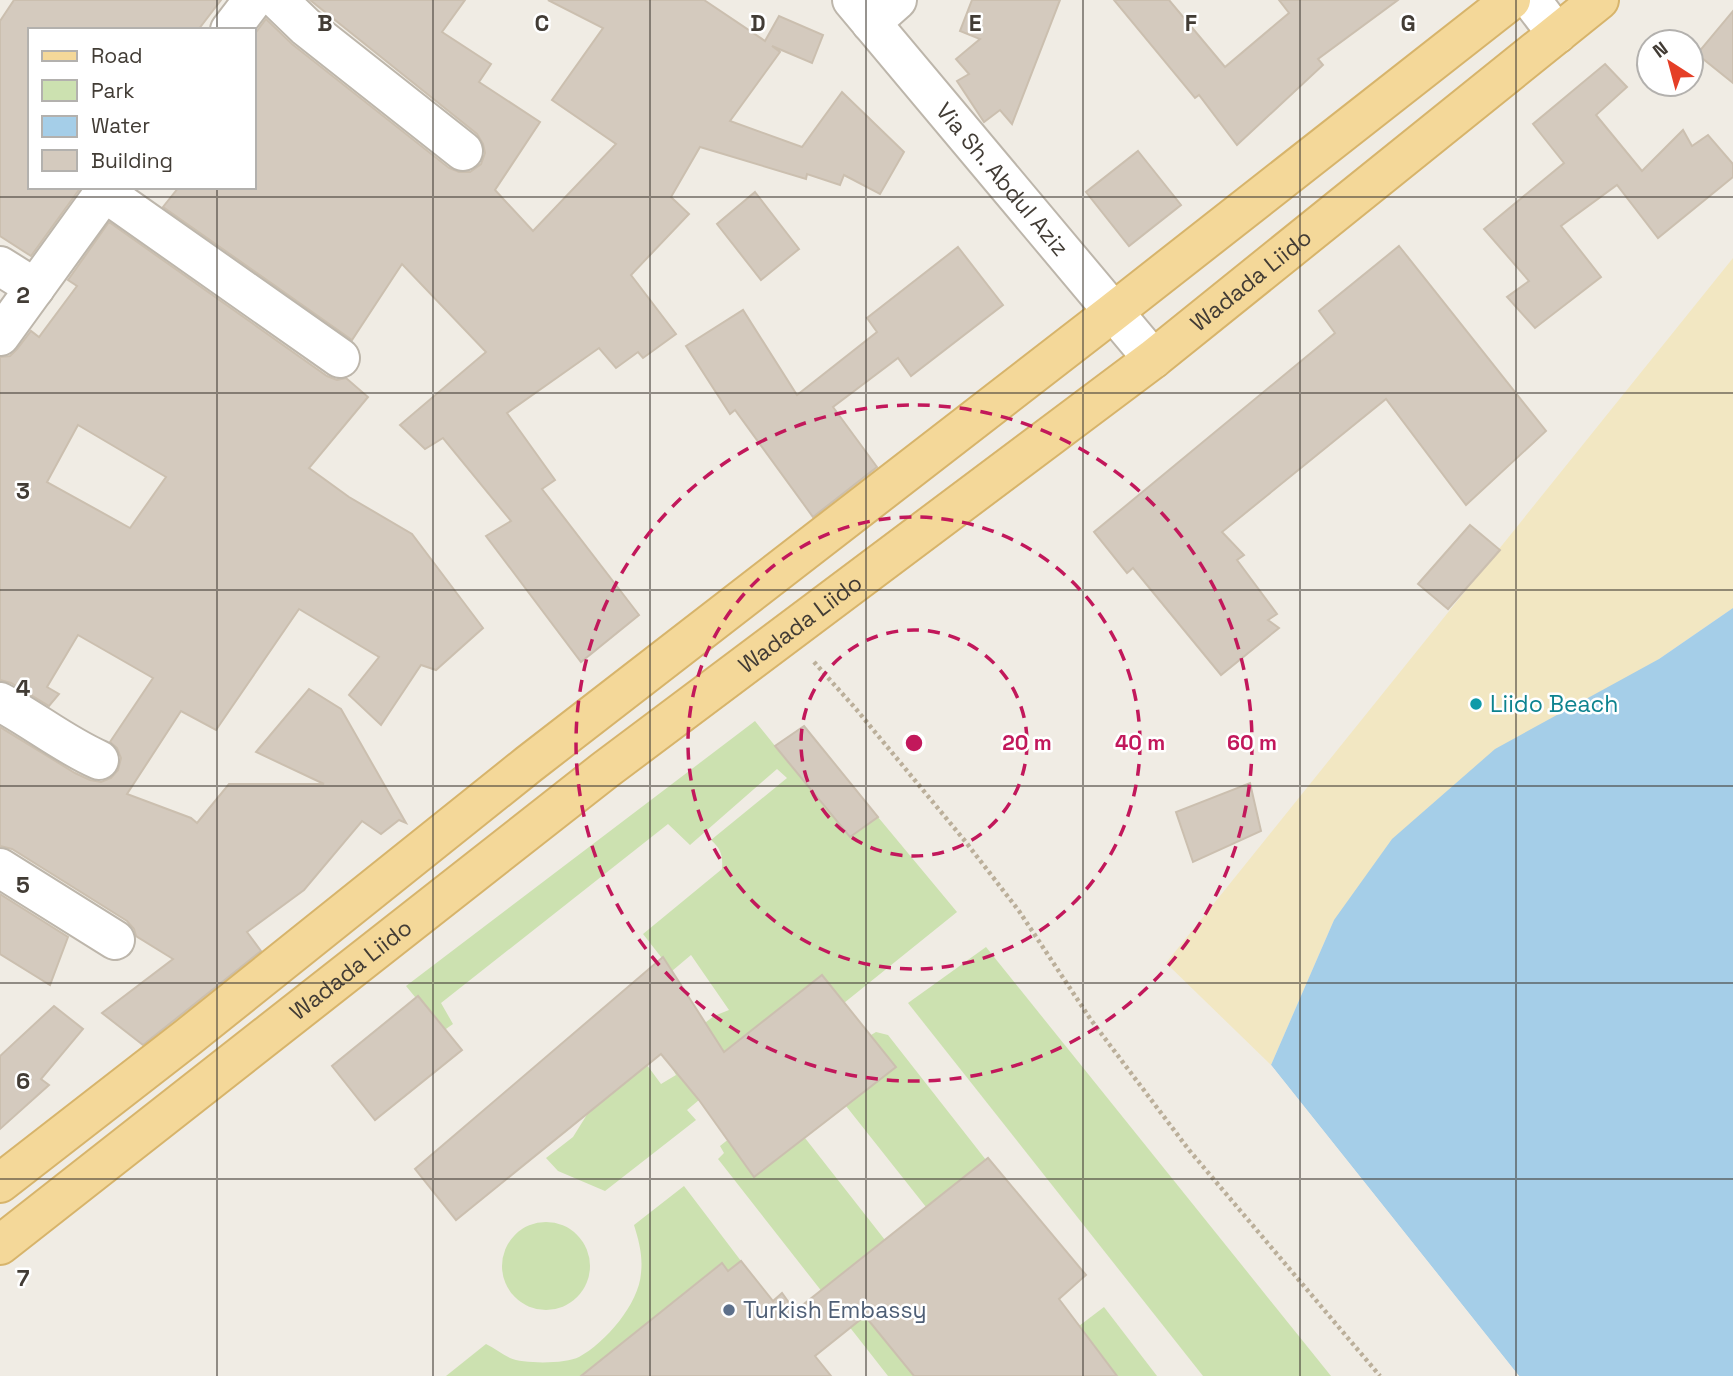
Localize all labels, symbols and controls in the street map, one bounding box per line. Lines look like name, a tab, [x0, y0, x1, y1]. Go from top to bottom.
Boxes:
text: B	[317, 8, 333, 38]
text: C	[535, 8, 549, 38]
text: D	[750, 8, 766, 38]
text: E	[969, 8, 981, 38]
text: F	[1185, 8, 1197, 38]
text: G	[1400, 8, 1416, 38]
legend	[28, 28, 256, 189]
north arrow	[1635, 28, 1705, 98]
text: N	[1648, 36, 1673, 64]
text: Road	[91, 42, 143, 69]
text: Park	[91, 77, 135, 104]
street label: Via Sh. Abdul Aziz	[929, 96, 1075, 262]
text: Water	[91, 112, 150, 139]
text: Building	[91, 147, 173, 174]
street label: Wadada Liido	[1184, 222, 1318, 338]
text: 2	[16, 280, 30, 310]
text: 3	[16, 476, 30, 506]
street label: Wadada Liido	[732, 567, 868, 680]
text: 4	[16, 673, 31, 703]
place label: Liido Beach	[1490, 689, 1618, 719]
marker: Liido Beach	[1468, 696, 1484, 712]
text: 20 m	[1002, 729, 1052, 756]
text: 40 m	[1115, 729, 1165, 756]
text: 60 m	[1227, 729, 1277, 756]
centre of rings	[902, 731, 926, 755]
text: 5	[16, 870, 30, 900]
street label: Wadada Liido	[284, 912, 418, 1027]
text: 6	[16, 1066, 30, 1096]
text: 7	[17, 1263, 30, 1293]
place label: Turkish Embassy	[743, 1295, 927, 1325]
marker: Turkish Embassy	[721, 1302, 737, 1318]

